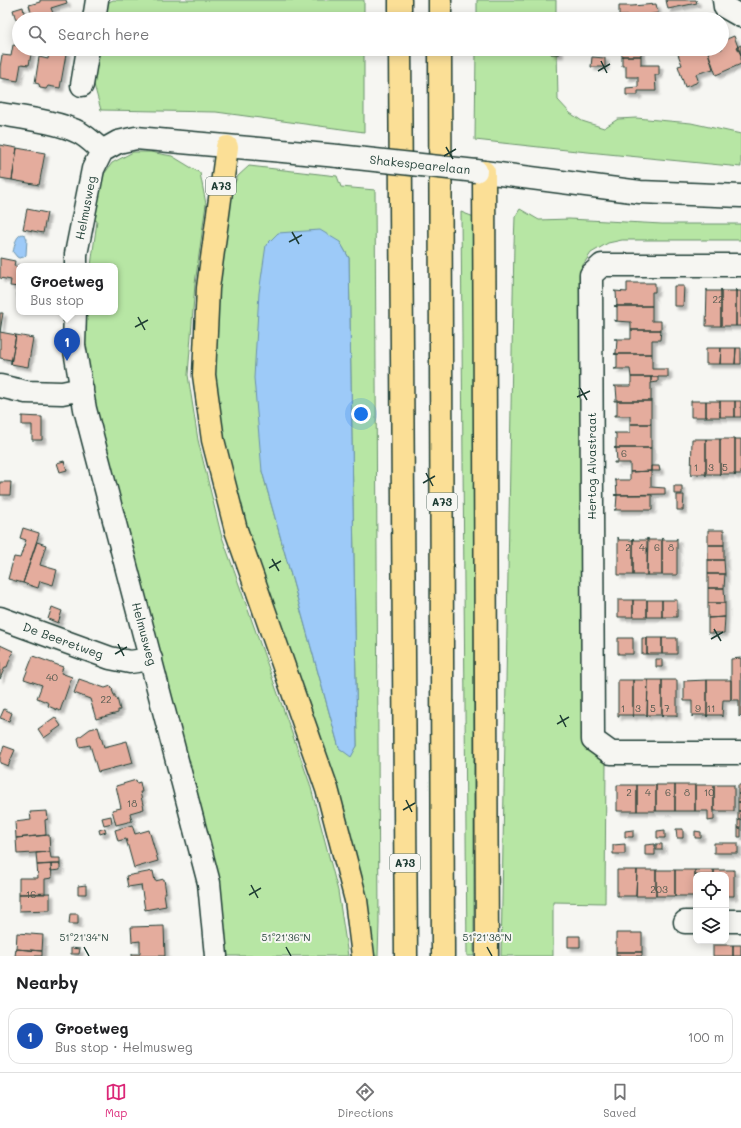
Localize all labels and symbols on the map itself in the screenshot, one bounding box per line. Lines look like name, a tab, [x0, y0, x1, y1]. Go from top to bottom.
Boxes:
street label: Shakespearelaan	[369, 151, 471, 177]
street label: Helmusweg	[71, 175, 99, 241]
road number: A73	[206, 177, 236, 195]
house number: 22	[712, 292, 724, 306]
pin: 1	[54, 328, 80, 361]
your location	[351, 404, 371, 424]
street label: Hertog Alvastraat	[583, 412, 599, 520]
house number: 6	[621, 446, 627, 460]
house number: 1	[694, 460, 698, 474]
house number: 3	[708, 460, 714, 474]
house number: 5	[722, 460, 728, 474]
road number: A73	[427, 493, 457, 511]
house number: 2	[625, 540, 631, 554]
house number: 4	[639, 540, 645, 554]
house number: 6	[654, 540, 660, 554]
house number: 8	[668, 540, 674, 554]
street label: Helmusweg	[129, 600, 161, 667]
street label: De Beeretweg	[21, 618, 106, 662]
house number: 40	[46, 670, 58, 684]
house number: 22	[100, 692, 112, 706]
house number: 1	[621, 701, 625, 715]
house number: 3	[635, 701, 641, 715]
house number: 5	[650, 701, 656, 715]
house number: 7	[664, 701, 670, 715]
house number: 9	[695, 701, 701, 715]
house number: 11	[707, 701, 715, 715]
house number: 2	[626, 785, 632, 799]
house number: 4	[645, 785, 651, 799]
house number: 6	[665, 785, 671, 799]
house number: 8	[684, 785, 690, 799]
house number: 10	[704, 785, 714, 799]
house number: 18	[127, 796, 137, 810]
road number: A73	[390, 854, 420, 872]
house number: 203	[650, 882, 668, 896]
house number: 16	[26, 887, 36, 901]
text: 51°21'34"N	[59, 930, 109, 944]
text: 51°21'36"N	[261, 930, 311, 944]
text: 51°21'38"N	[462, 930, 512, 944]

